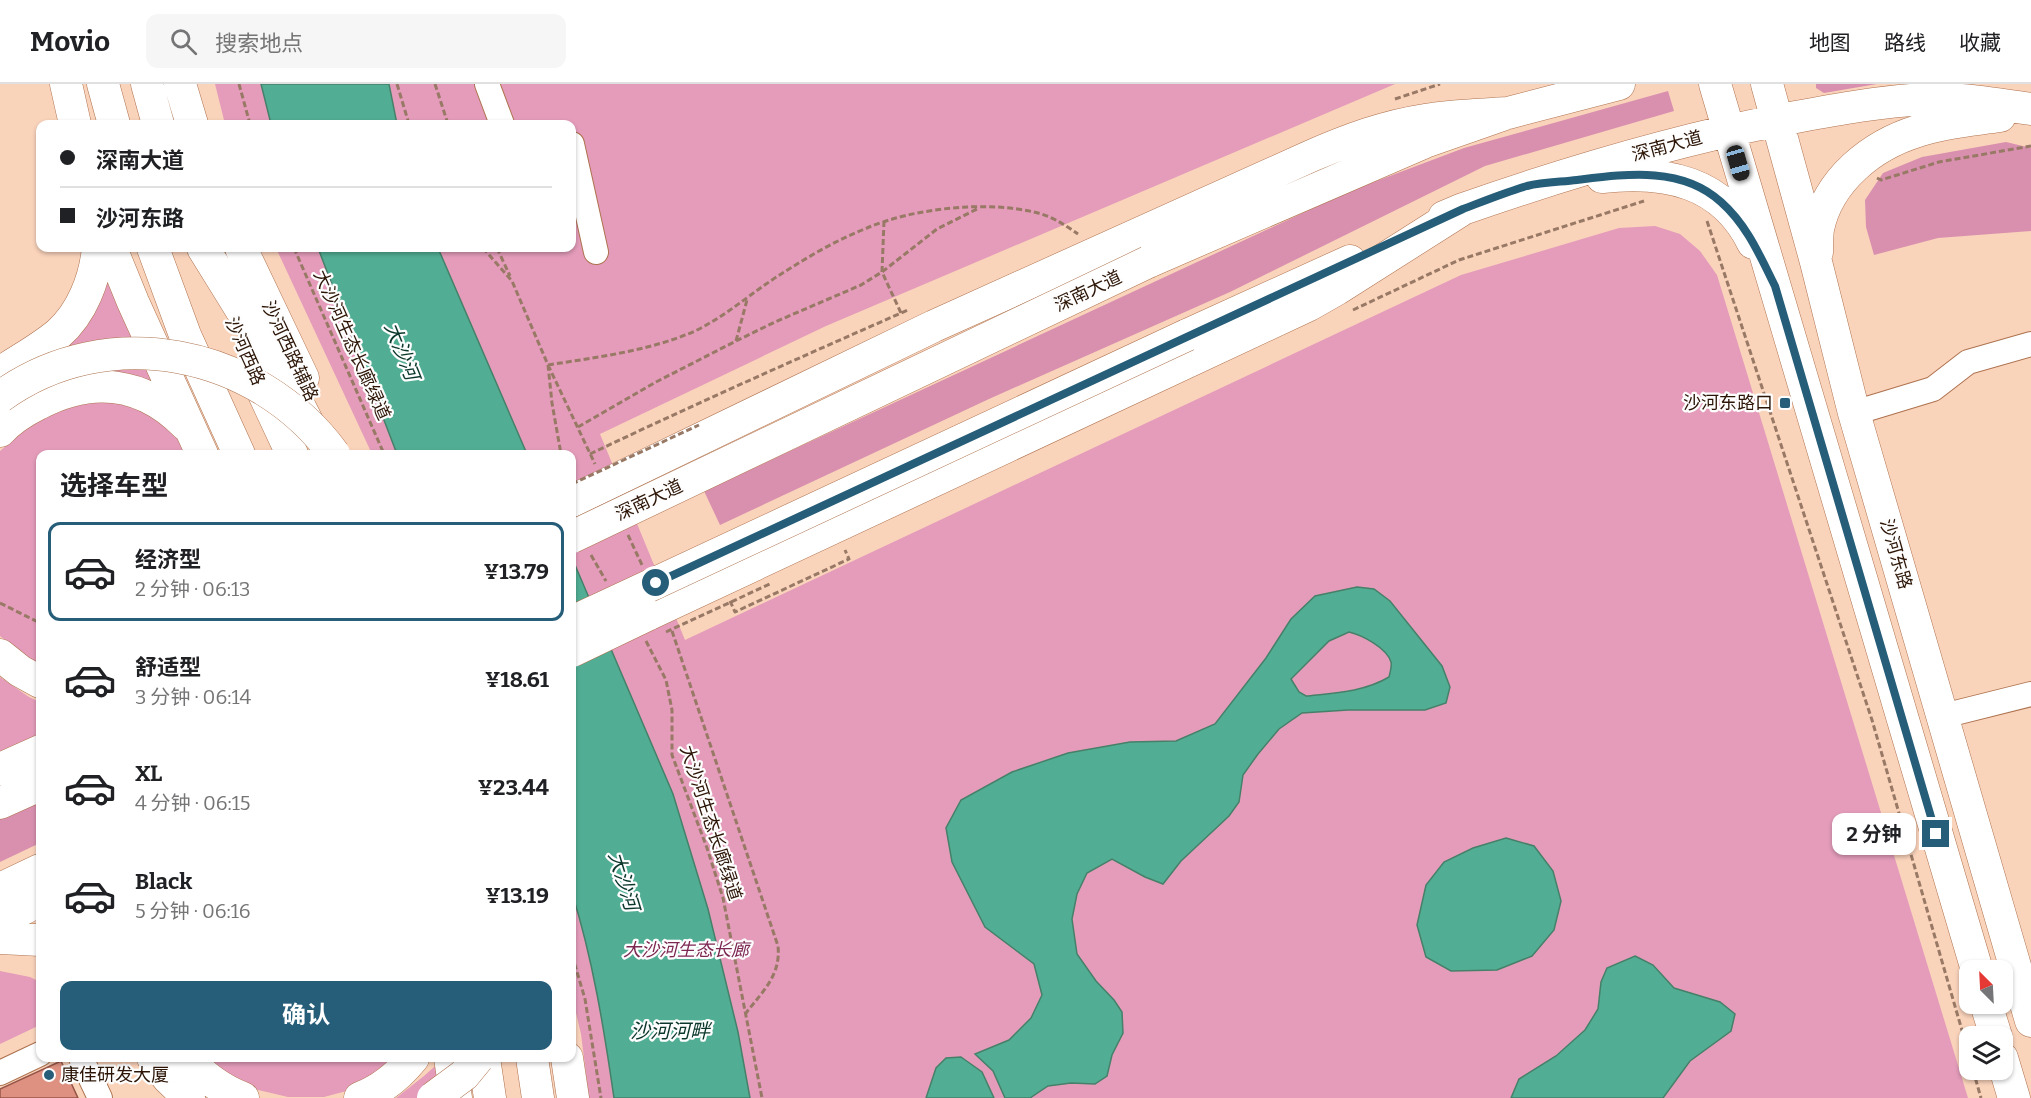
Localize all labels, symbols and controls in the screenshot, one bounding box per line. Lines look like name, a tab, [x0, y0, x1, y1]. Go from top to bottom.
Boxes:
search box	[146, 14, 566, 68]
text: Movio	[30, 25, 110, 58]
icon: search	[167, 25, 200, 58]
text: 搜索地点	[215, 30, 303, 57]
text: 地图	[1809, 30, 1851, 56]
text: 路线	[1884, 30, 1926, 56]
text: 收藏	[1959, 30, 2001, 56]
street label: 深南大道	[1629, 126, 1705, 166]
car	[1724, 143, 1752, 183]
text: 深南大道	[96, 147, 184, 174]
text: 沙河东路	[96, 205, 184, 232]
street label: 深南大道	[1051, 266, 1125, 316]
street label: 大沙河生态长廊绿道	[309, 267, 395, 423]
street label: 沙河西路辅路	[257, 297, 323, 405]
street label: 沙河西路	[220, 314, 270, 388]
water label: 大沙河	[380, 319, 426, 387]
place label: 沙河东路口	[1683, 392, 1773, 414]
marker: 沙河东路口	[1778, 396, 1792, 410]
text: 选择车型	[60, 470, 168, 502]
street label: 深南大道	[612, 475, 686, 525]
street label: 沙河东路	[1876, 516, 1916, 592]
icon: car	[63, 545, 117, 599]
text: 经济型	[135, 546, 201, 573]
text: ¥13.79	[484, 558, 549, 585]
route start	[642, 569, 669, 596]
text: 2 分钟 · 06:13	[135, 577, 250, 601]
icon: car	[63, 653, 117, 707]
text: 舒适型	[135, 654, 201, 681]
text: ¥18.61	[485, 666, 549, 693]
text: 3 分钟 · 06:14	[135, 685, 251, 709]
street label: 大沙河生态长廊绿道	[676, 743, 746, 903]
text: XL	[135, 760, 162, 787]
icon: car	[63, 761, 117, 815]
text: ¥23.44	[478, 774, 549, 801]
text: 4 分钟 · 06:15	[135, 791, 250, 815]
callout: 2 分钟	[1831, 813, 1915, 855]
route end	[1922, 820, 1949, 847]
text: 2 分钟	[1847, 822, 1901, 846]
water label: 大沙河	[604, 849, 645, 917]
text: Black	[135, 868, 192, 895]
icon: car	[63, 869, 117, 923]
text: ¥13.19	[485, 882, 549, 909]
text: 5 分钟 · 06:16	[135, 899, 251, 923]
park label: 大沙河生态长廊	[623, 939, 752, 961]
north arrow	[1959, 960, 2013, 1014]
map controls	[1959, 960, 2013, 1080]
button: 确认	[60, 981, 552, 1050]
water label: 沙河河畔	[630, 1019, 713, 1043]
button: layers	[1959, 1026, 2013, 1080]
place label: 康佳研发大厦	[61, 1064, 169, 1086]
marker: 康佳研发大厦	[42, 1068, 56, 1082]

